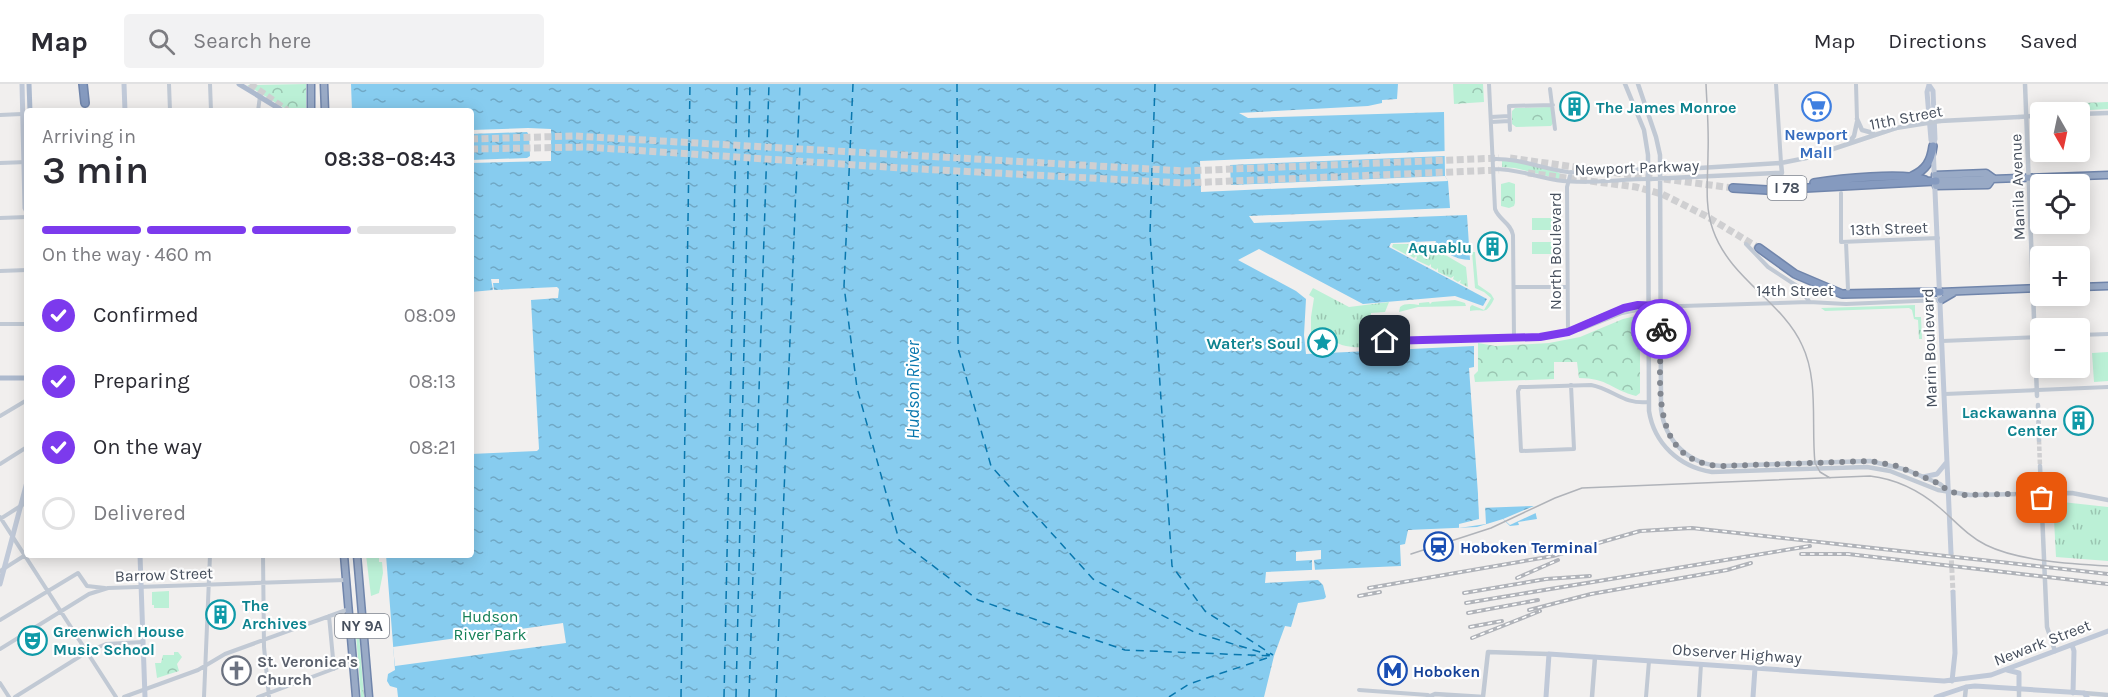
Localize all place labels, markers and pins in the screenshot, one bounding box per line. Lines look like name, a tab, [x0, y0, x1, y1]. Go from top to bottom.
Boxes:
supermarket icon: Newport Mall	[1800, 90, 1832, 122]
building icon: The James Monroe	[1559, 91, 1591, 123]
place label: The James Monroe	[1596, 98, 1736, 117]
place label: Newport Mall	[1784, 125, 1848, 162]
building icon: Aquablu	[1477, 231, 1509, 263]
place label: Aquablu	[1408, 238, 1472, 257]
pin	[1359, 315, 1410, 366]
place icon: Water's Soul	[1306, 327, 1338, 359]
place label: Water's Soul	[1207, 334, 1301, 353]
place label: Lackawanna Center	[1962, 403, 2058, 440]
building icon: Lackawanna Center	[2062, 405, 2094, 437]
pin	[2016, 472, 2067, 523]
station icon: Hoboken Terminal	[1423, 531, 1455, 563]
place label: Hoboken Terminal	[1460, 538, 1598, 557]
place label: The Archives	[242, 596, 307, 633]
building icon: The Archives	[205, 598, 237, 630]
place label: Greenwich House Music School	[53, 622, 184, 659]
theatre icon: Greenwich House Music School	[16, 624, 48, 656]
place label: St. Veronica's Church	[257, 652, 358, 689]
church icon: St. Veronica's Church	[220, 654, 252, 686]
metro station icon: Hoboken	[1376, 655, 1408, 687]
place label: Hoboken	[1413, 662, 1480, 681]

